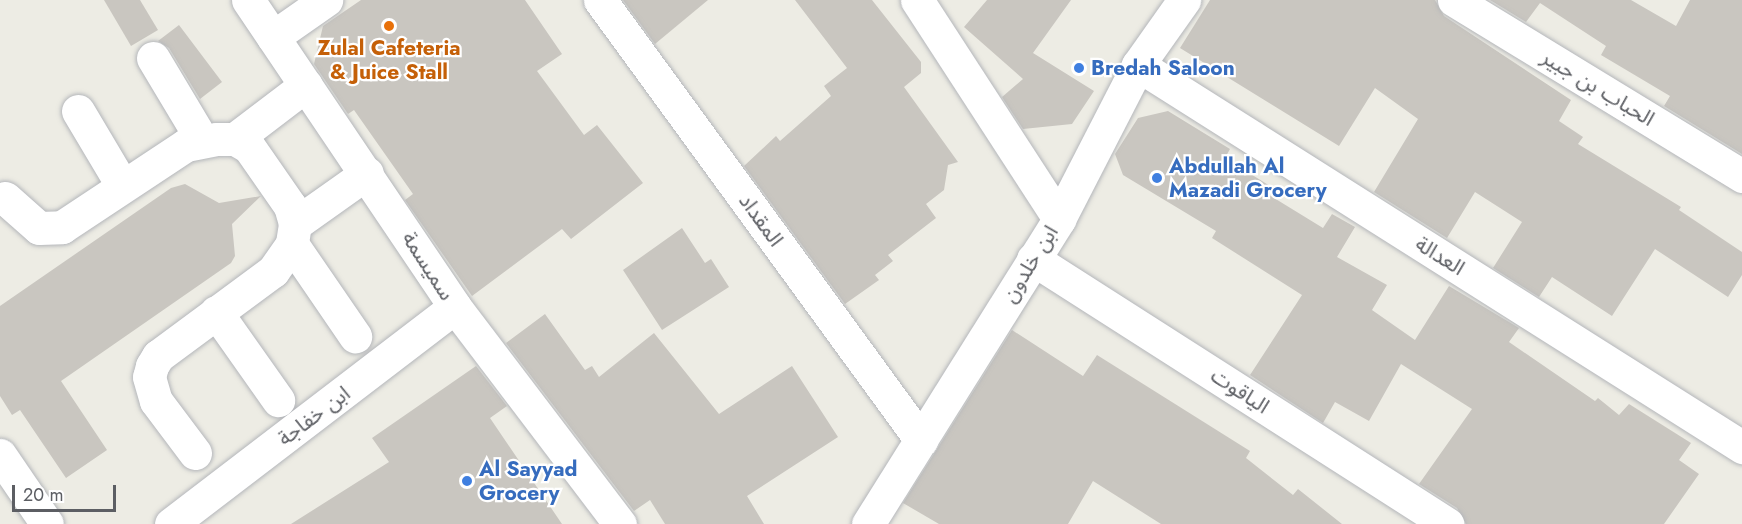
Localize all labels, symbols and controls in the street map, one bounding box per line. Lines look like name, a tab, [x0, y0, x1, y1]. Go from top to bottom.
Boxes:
marker: Zulal Cafeteria & Juice Stall	[382, 19, 396, 33]
place label: Zulal Cafeteria & Juice Stall	[317, 35, 461, 85]
street label: الحباب بن جبير	[1537, 44, 1659, 132]
place label: Bredah Saloon	[1091, 55, 1235, 81]
marker: Bredah Saloon	[1072, 61, 1086, 75]
place label: Abdullah Al Mazadi Grocery	[1169, 153, 1327, 203]
marker: Abdullah Al Mazadi Grocery	[1150, 171, 1164, 185]
street label: المقداد	[733, 189, 789, 251]
street label: ابن خلدون	[997, 221, 1063, 307]
street label: سميسمة	[397, 227, 459, 305]
street label: العدالة	[1411, 231, 1469, 281]
street label: الياقوت	[1206, 363, 1274, 419]
street label: ابن خفاجة	[273, 381, 355, 451]
place label: Al Sayyad Grocery	[479, 456, 578, 506]
scale bar	[15, 473, 118, 511]
marker: Al Sayyad Grocery	[460, 474, 474, 488]
text: 20 m	[23, 482, 63, 508]

